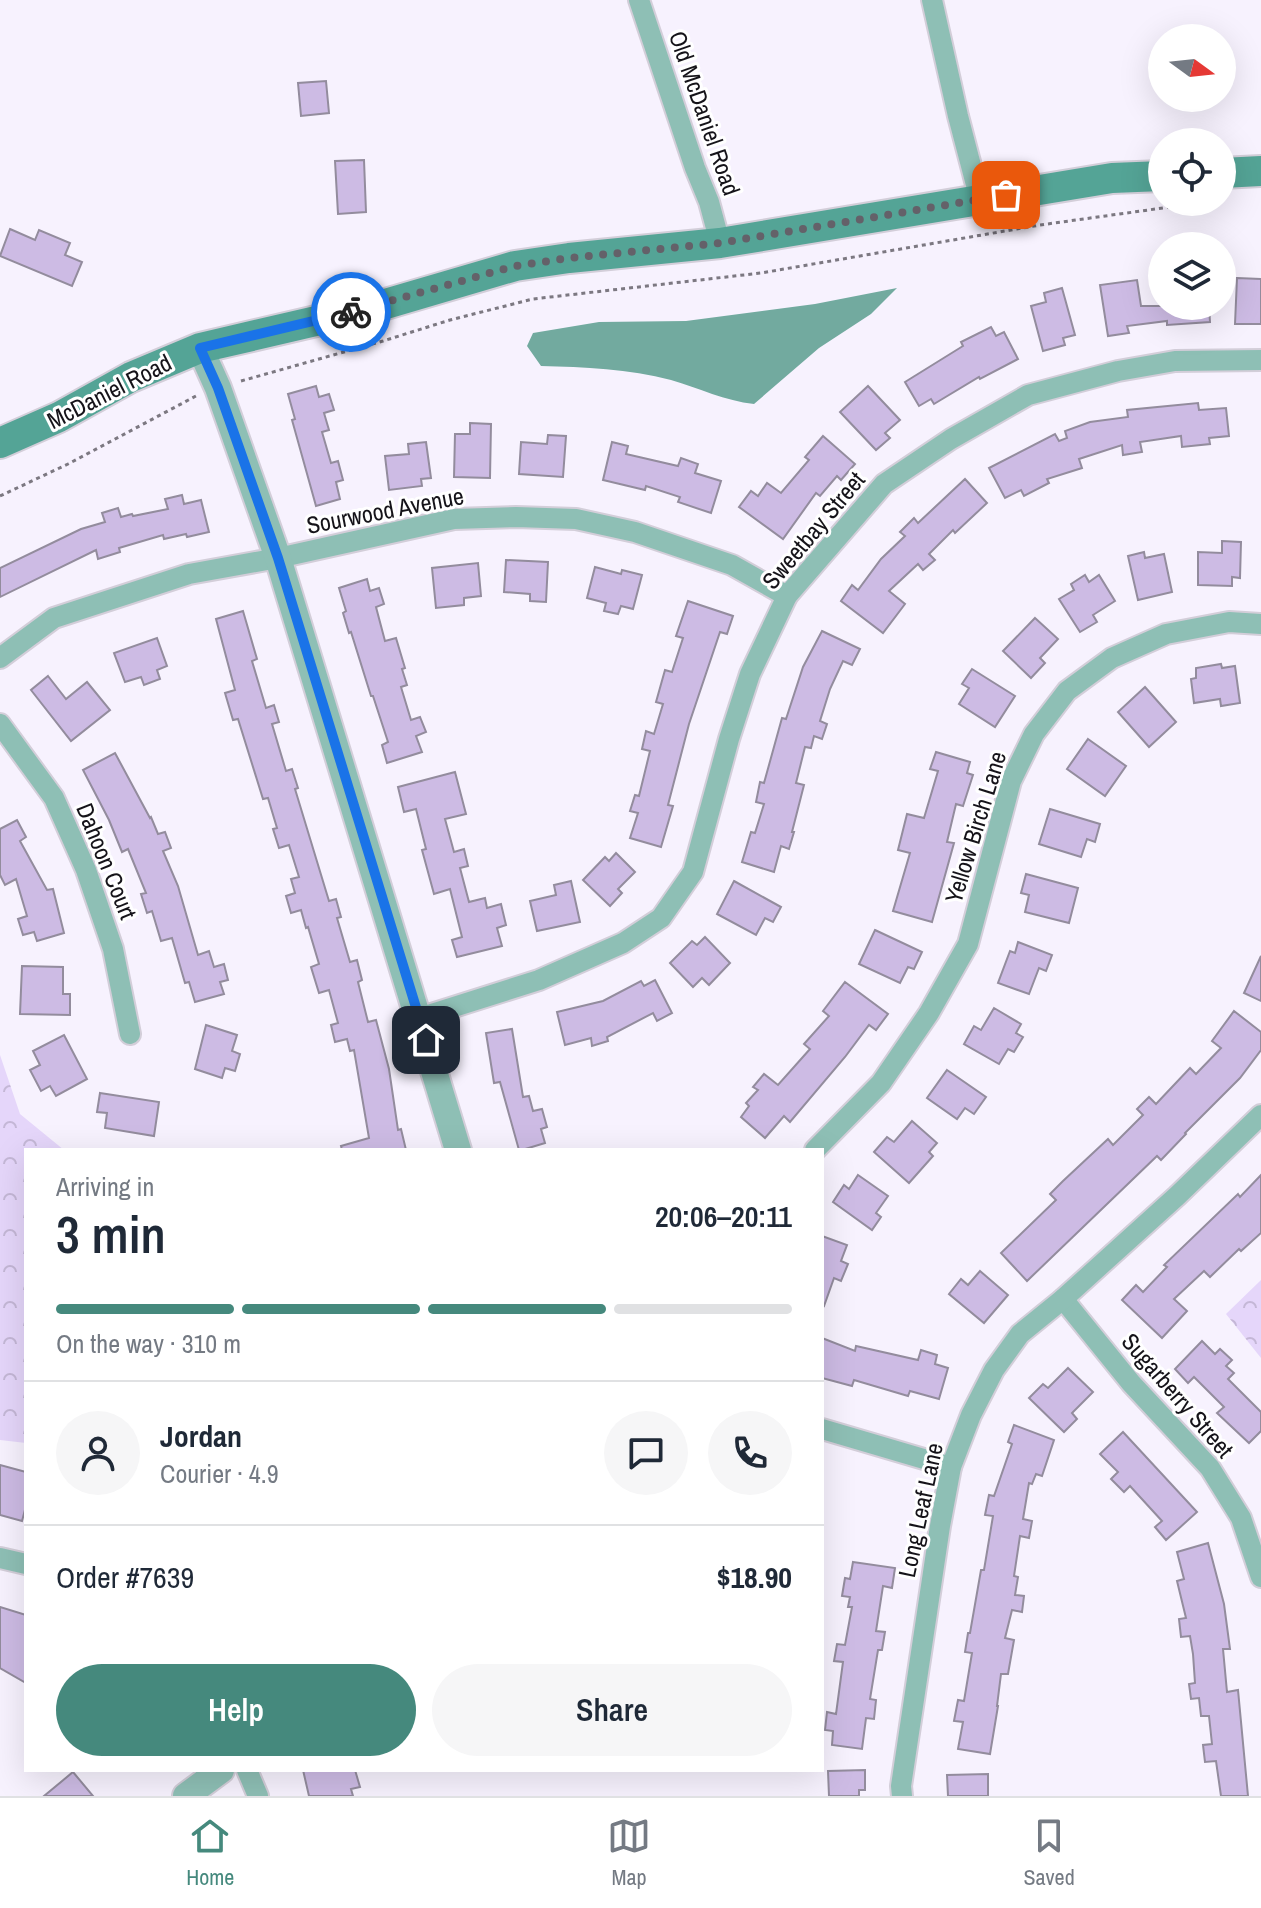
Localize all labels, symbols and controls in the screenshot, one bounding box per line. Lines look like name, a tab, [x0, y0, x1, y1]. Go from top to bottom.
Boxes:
north arrow	[1148, 24, 1236, 112]
map controls	[1148, 24, 1236, 320]
street label: Old McDaniel Road	[662, 27, 748, 199]
button: locate	[1148, 128, 1236, 216]
pin	[972, 161, 1040, 229]
icon: bag	[984, 173, 1028, 217]
button: layers	[1148, 232, 1236, 320]
courier	[311, 272, 391, 352]
icon: bike	[329, 290, 373, 334]
street label: McDaniel Road	[41, 346, 177, 436]
street label: Sweetbay Street	[754, 464, 872, 596]
street label: Sourwood Avenue	[304, 479, 466, 541]
street label: Yellow Birch Lane	[937, 747, 1013, 907]
street label: Dahoon Court	[69, 798, 145, 924]
pin	[392, 1006, 460, 1074]
icon: home	[404, 1018, 448, 1062]
text: Arriving in	[56, 1169, 154, 1204]
text: 20:06–20:11	[655, 1196, 792, 1236]
text: 3 min	[56, 1199, 166, 1269]
text: On the way · 310 m	[56, 1326, 241, 1361]
street label: Sugarberry Street	[1115, 1326, 1241, 1465]
button: person	[56, 1411, 140, 1495]
button: chat	[604, 1411, 688, 1495]
button: phone	[708, 1411, 792, 1495]
text: Jordan	[160, 1416, 242, 1456]
street label: Long Leaf Lane	[890, 1440, 950, 1580]
text: Courier · 4.9	[160, 1456, 279, 1491]
text: Order #7639	[56, 1557, 194, 1597]
text: $18.90	[717, 1557, 792, 1597]
button: Help	[56, 1664, 416, 1756]
button: Share	[432, 1664, 792, 1756]
tab: Home	[186, 1814, 234, 1892]
tab: Map	[607, 1814, 651, 1892]
tab: Saved	[1024, 1814, 1075, 1892]

